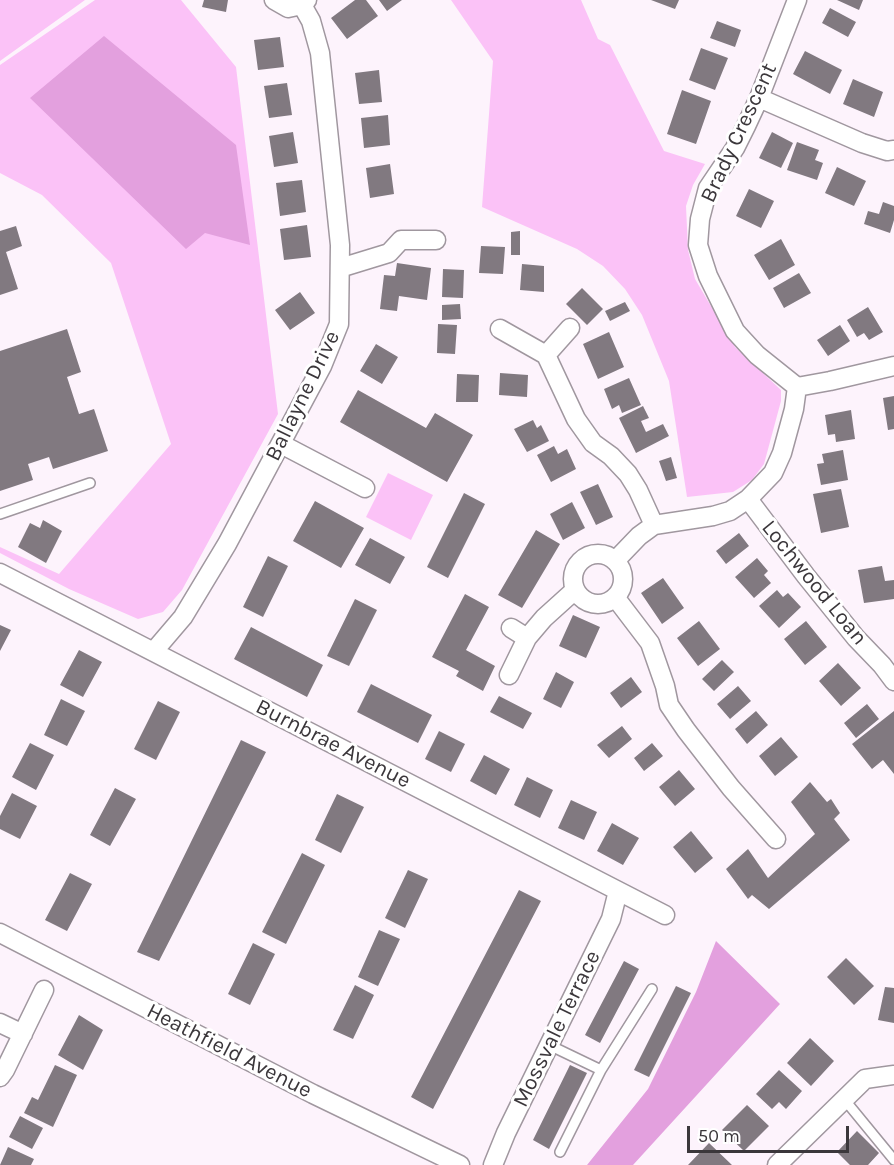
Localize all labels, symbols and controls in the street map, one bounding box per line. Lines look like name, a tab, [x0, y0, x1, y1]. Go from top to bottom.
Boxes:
street label: Brady Crescent	[695, 59, 783, 207]
street label: Ballayne Drive	[260, 327, 346, 465]
street label: Lochwood Loan	[756, 515, 872, 651]
street label: Burnbrae Avenue	[251, 694, 415, 794]
street label: Mossvale Terrace	[508, 946, 606, 1112]
street label: Heathfield Avenue	[142, 998, 316, 1104]
scale bar	[690, 1114, 852, 1152]
text: 50 m	[698, 1125, 740, 1147]

